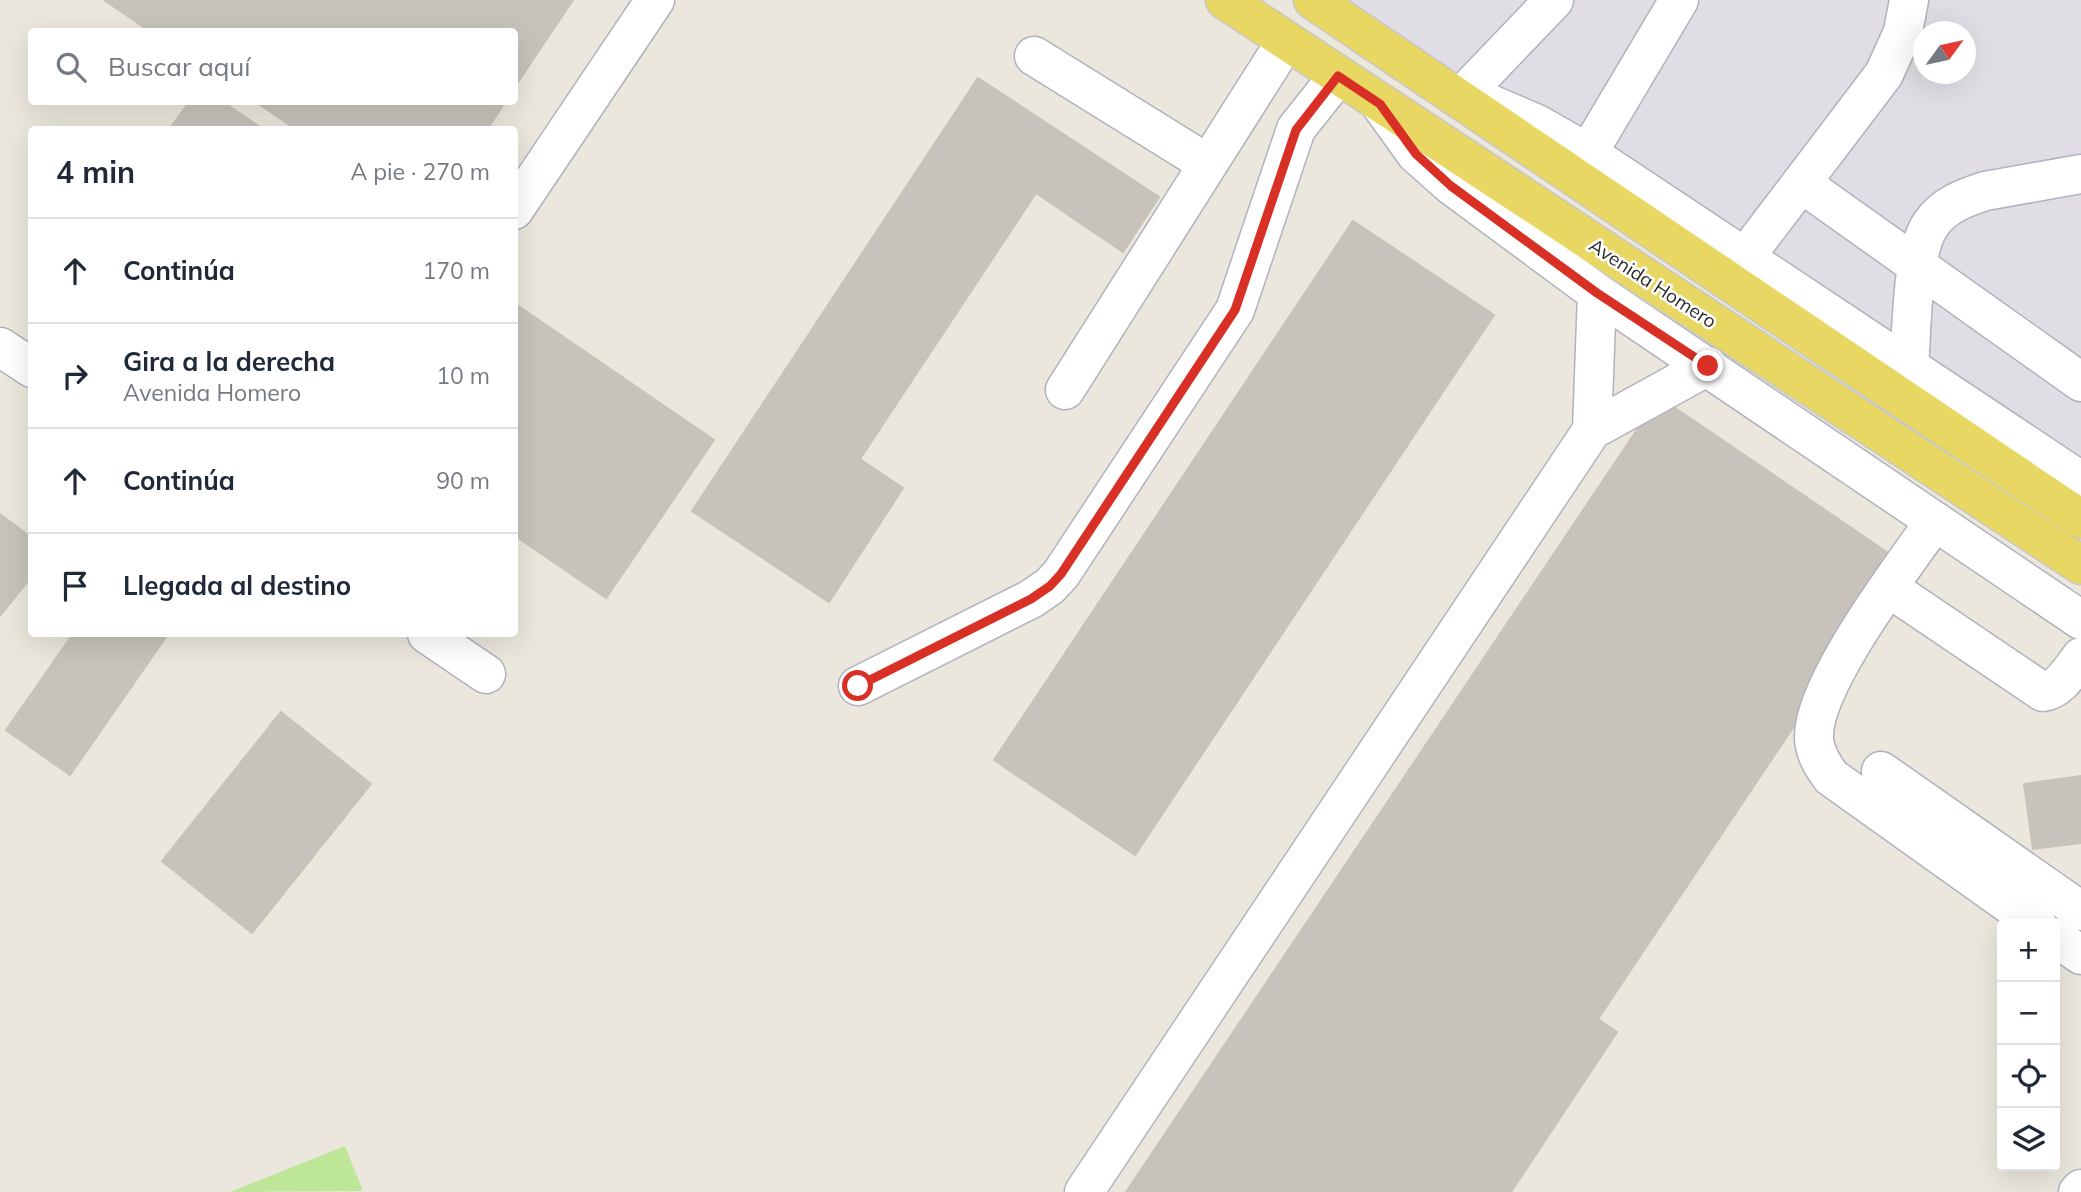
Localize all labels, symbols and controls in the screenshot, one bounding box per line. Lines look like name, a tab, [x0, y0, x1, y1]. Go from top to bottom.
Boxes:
north arrow	[1913, 21, 1976, 84]
search box	[28, 28, 518, 105]
icon: search	[52, 48, 90, 86]
text: Buscar aquí	[108, 50, 251, 83]
text: 4 min	[56, 153, 135, 191]
text: A pie · 270 m	[350, 157, 490, 186]
street label: Avenida Homero	[1585, 233, 1721, 333]
icon: ahead	[56, 252, 94, 290]
text: Continúa	[123, 254, 235, 287]
text: 170 m	[422, 256, 490, 285]
text: Gira a la derecha	[123, 345, 335, 378]
route end	[1692, 350, 1723, 381]
icon: right	[56, 357, 94, 395]
text: 10 m	[436, 361, 490, 390]
text: Avenida Homero	[123, 378, 301, 407]
icon: ahead	[56, 462, 94, 500]
text: Continúa	[123, 464, 235, 497]
text: 90 m	[436, 466, 490, 495]
icon: arrive	[56, 567, 94, 605]
text: Llegada al destino	[123, 569, 351, 602]
route start	[842, 670, 873, 701]
map controls	[1997, 919, 2060, 1171]
button: +	[1997, 919, 2060, 982]
button: −	[1997, 982, 2060, 1045]
button: locate	[1997, 1045, 2060, 1108]
button: layers	[1997, 1108, 2060, 1171]

